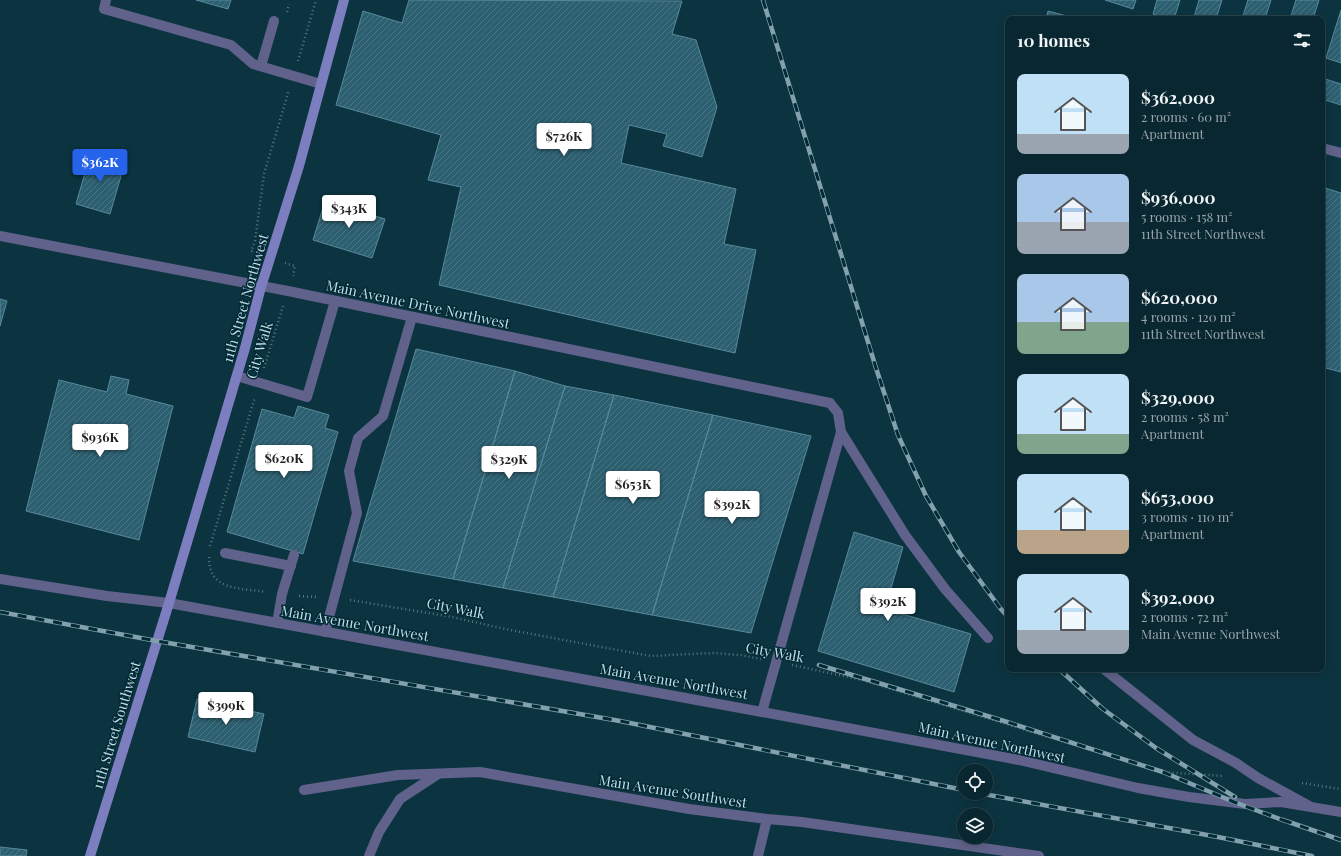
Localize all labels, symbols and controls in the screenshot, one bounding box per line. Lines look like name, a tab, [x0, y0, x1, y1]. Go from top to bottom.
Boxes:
text: 10 homes	[1017, 29, 1090, 51]
icon: filters	[1291, 29, 1313, 51]
text: $362,000	[1141, 86, 1215, 108]
icon: home	[1049, 90, 1097, 138]
text: 2 rooms · 60 m²	[1141, 108, 1231, 125]
pin: $726K	[536, 123, 592, 157]
text: Apartment	[1141, 125, 1204, 142]
text: $726K	[546, 127, 582, 144]
pin: $362K	[72, 149, 128, 183]
text: $362K	[81, 153, 119, 170]
text: $936,000	[1141, 186, 1216, 208]
icon: home	[1049, 190, 1097, 238]
pin: $343K	[321, 195, 377, 229]
text: $343K	[331, 199, 367, 216]
text: 5 rooms · 158 m²	[1141, 208, 1232, 225]
text: 11th Street Northwest	[1141, 225, 1265, 242]
street label: 11th Street Northwest	[217, 230, 273, 365]
street label: Main Avenue Drive Northwest	[324, 275, 513, 333]
text: $620,000	[1141, 286, 1218, 308]
icon: home	[1049, 290, 1097, 338]
text: 4 rooms · 120 m²	[1141, 308, 1236, 325]
street label: City Walk	[241, 319, 277, 381]
text: 11th Street Northwest	[1141, 325, 1265, 342]
text: $329,000	[1141, 386, 1215, 408]
icon: home	[1049, 390, 1097, 438]
text: 2 rooms · 58 m²	[1141, 408, 1229, 425]
pin: $936K	[72, 424, 128, 458]
text: Apartment	[1141, 425, 1204, 442]
text: $936K	[81, 428, 119, 445]
pin: $620K	[256, 445, 312, 479]
pin: $329K	[481, 446, 537, 480]
text: $620K	[264, 449, 304, 466]
text: $329K	[490, 450, 528, 467]
pin: $653K	[605, 471, 661, 505]
text: $653K	[615, 475, 651, 492]
text: $653,000	[1141, 486, 1214, 508]
icon: home	[1049, 490, 1097, 538]
pin: $392K	[704, 491, 760, 525]
text: $392K	[713, 495, 751, 512]
text: 3 rooms · 110 m²	[1141, 508, 1234, 525]
text: Apartment	[1141, 525, 1204, 542]
text: $392,000	[1141, 586, 1215, 608]
pin: $392K	[860, 588, 916, 622]
icon: home	[1049, 590, 1097, 638]
text: $392K	[869, 592, 907, 609]
street label: City Walk	[425, 593, 487, 623]
street label: Main Avenue Northwest	[280, 601, 431, 646]
text: 2 rooms · 72 m²	[1141, 608, 1228, 625]
text: Main Avenue Northwest	[1141, 625, 1280, 642]
street label: City Walk	[744, 638, 806, 667]
street label: 11th Street Southwest	[87, 658, 145, 791]
street label: Main Avenue Northwest	[599, 659, 750, 704]
pin: $399K	[198, 692, 254, 726]
text: $399K	[207, 696, 245, 713]
street label: Main Avenue Northwest	[917, 717, 1068, 767]
map controls	[957, 764, 993, 844]
button: locate	[957, 764, 993, 800]
street label: Main Avenue Southwest	[598, 770, 749, 812]
button: layers	[957, 808, 993, 844]

